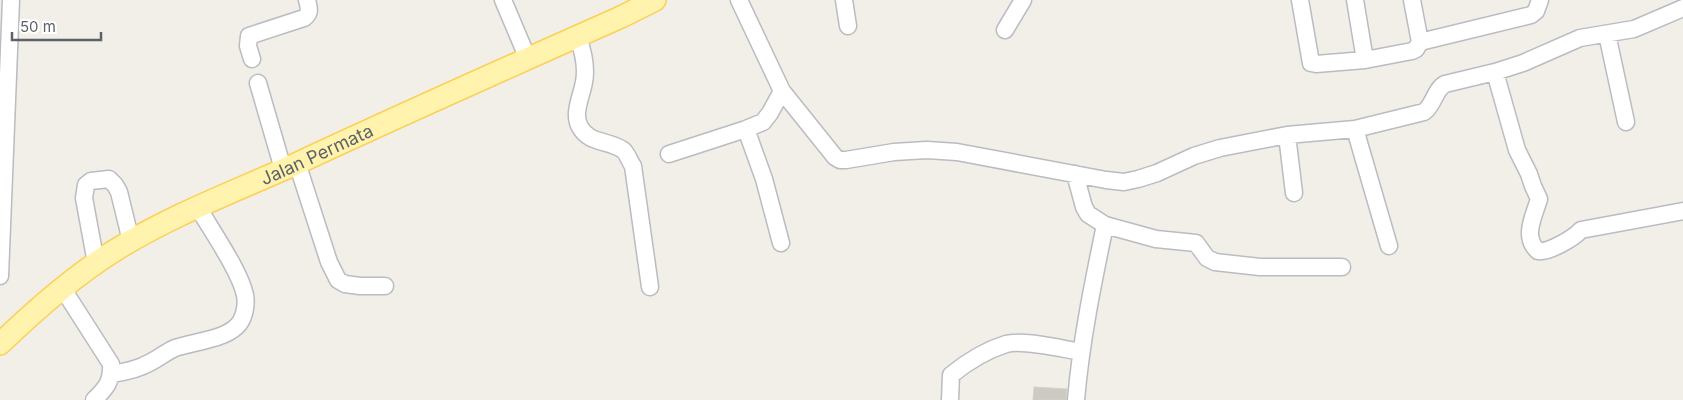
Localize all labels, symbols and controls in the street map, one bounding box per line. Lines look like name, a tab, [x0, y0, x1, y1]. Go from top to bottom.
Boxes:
scale bar	[12, 10, 101, 42]
text: 50 m	[20, 17, 56, 36]
street label: Jalan Permata	[257, 119, 376, 189]

